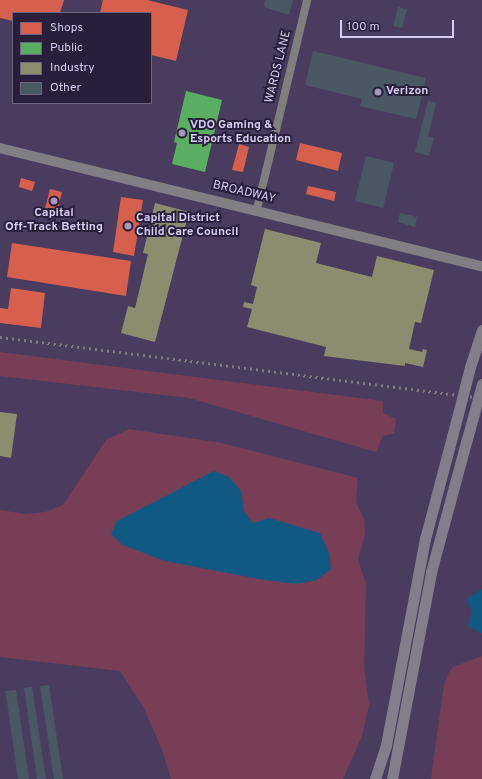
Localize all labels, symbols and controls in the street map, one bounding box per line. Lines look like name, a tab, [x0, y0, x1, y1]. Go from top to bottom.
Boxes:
legend	[12, 12, 152, 104]
scale bar	[342, 12, 456, 38]
text: 100 m	[347, 19, 380, 35]
text: Shops	[50, 20, 83, 36]
street label: WARDS LANE	[263, 29, 295, 105]
text: Public	[50, 40, 83, 56]
text: Industry	[50, 60, 95, 76]
text: Other	[50, 80, 81, 96]
place label: Verizon	[386, 85, 428, 99]
marker: Verizon	[373, 87, 383, 97]
place label: VDO Gaming & Esports Education	[190, 119, 291, 147]
marker: VDO Gaming & Esports Education	[177, 128, 187, 138]
street label: BROADWAY	[211, 179, 277, 207]
marker: Capital Off-Track Betting	[49, 196, 59, 206]
place label: Capital Off-Track Betting	[5, 207, 103, 235]
place label: Capital District Child Care Council	[136, 212, 238, 240]
marker: Capital District Child Care Council	[123, 221, 133, 231]

